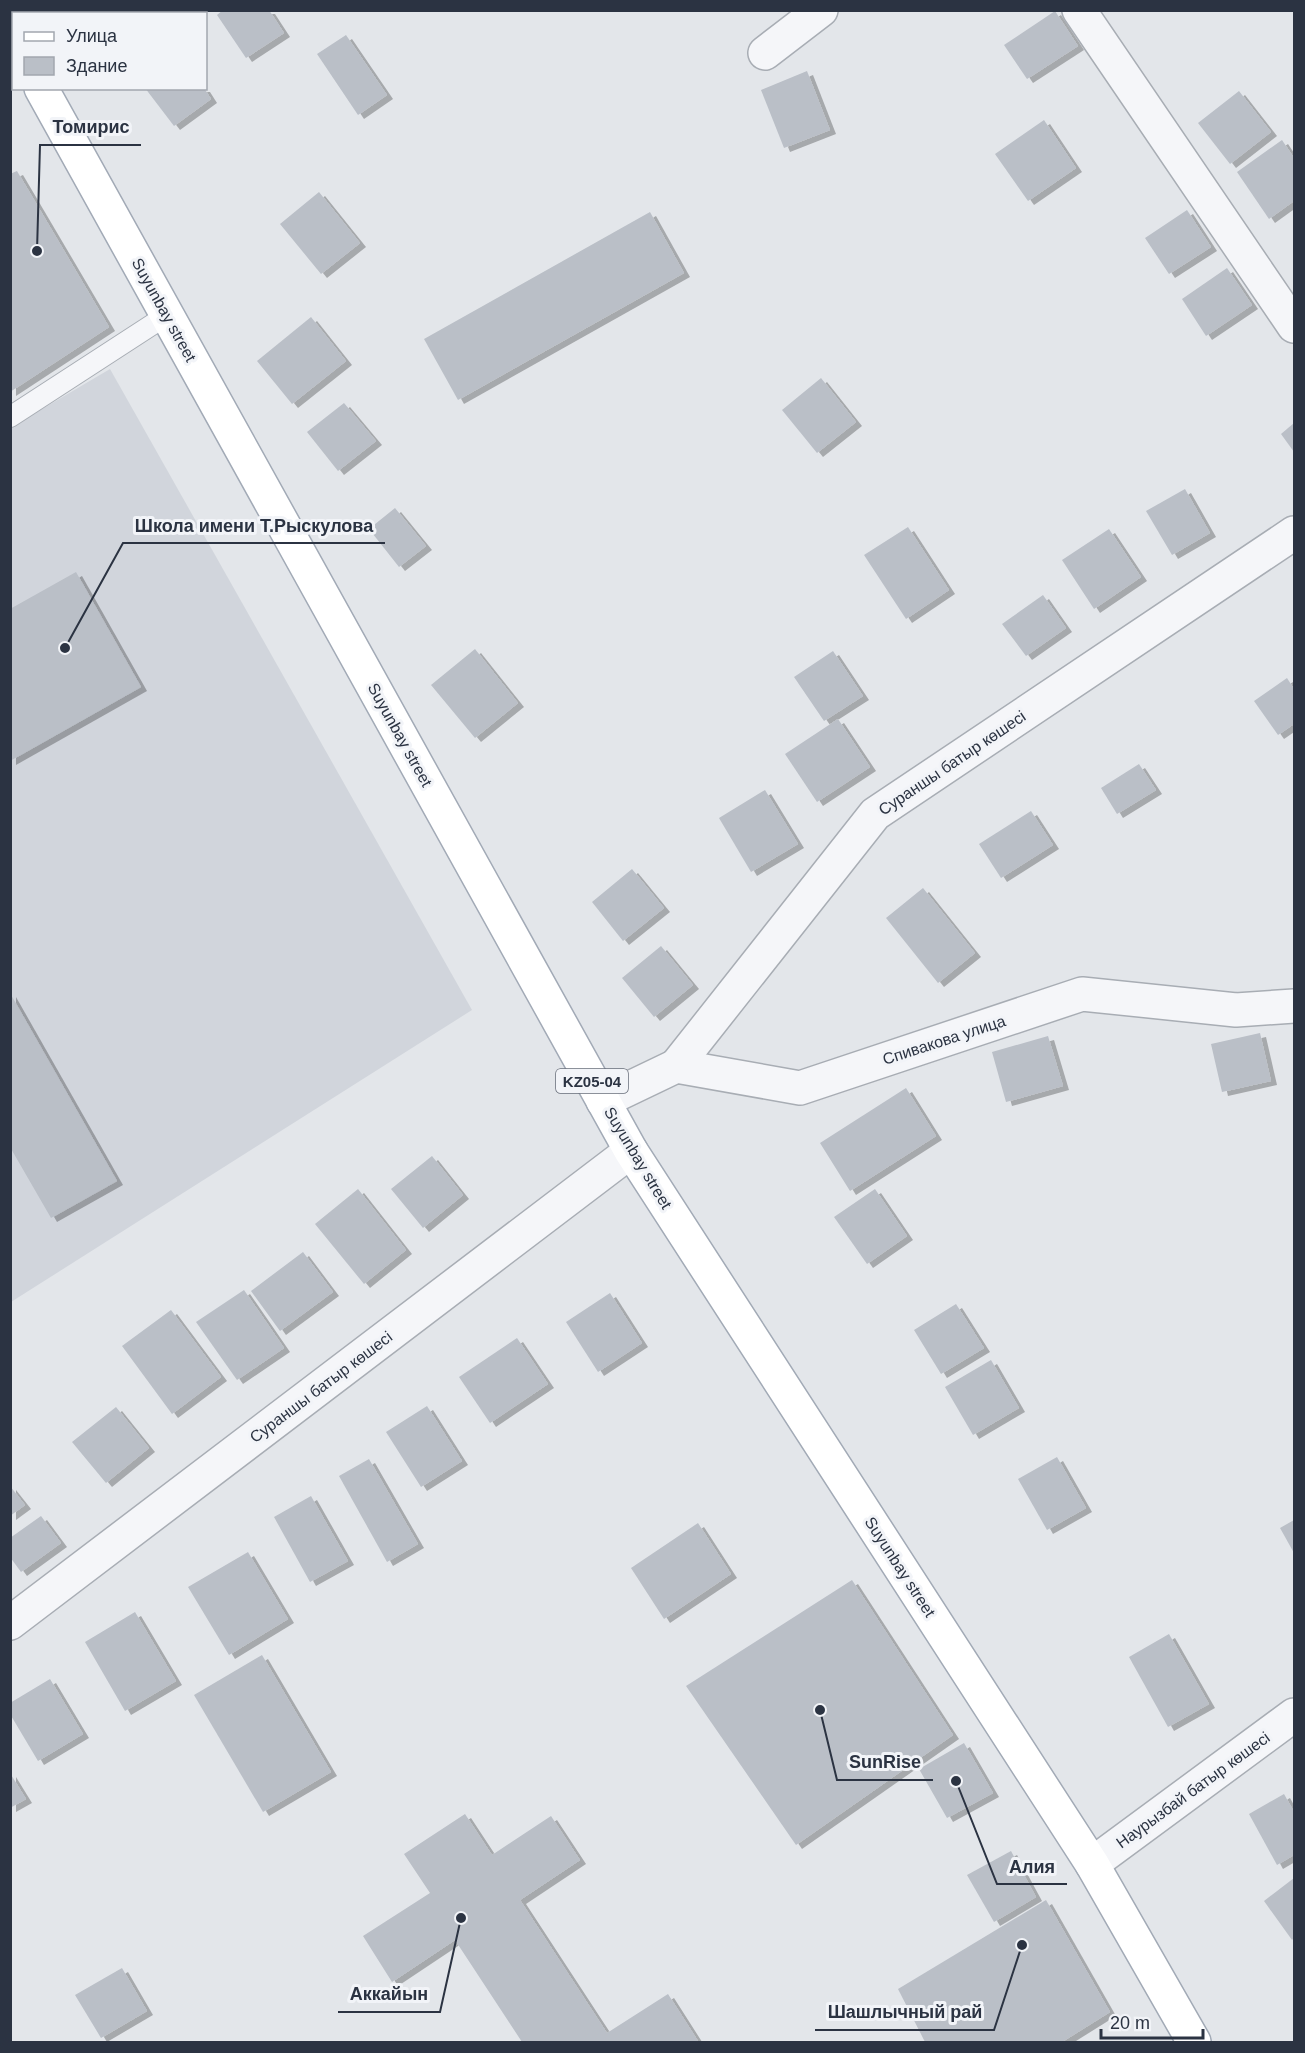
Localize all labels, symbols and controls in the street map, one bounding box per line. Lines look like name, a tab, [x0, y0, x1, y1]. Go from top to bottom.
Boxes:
legend	[12, 12, 207, 90]
text: Улица	[66, 26, 118, 46]
text: Здание	[66, 56, 127, 76]
callout: Томирис	[40, 109, 141, 145]
text: Томирис	[52, 117, 130, 137]
street label: Suyunbay street	[129, 255, 200, 365]
callout: Школа имени Т.Рыскулова	[123, 507, 385, 543]
text: Школа имени Т.Рыскулова	[135, 516, 374, 536]
street label: Suyunbay street	[365, 680, 436, 790]
street label: Сураншы батыр көшесі	[875, 707, 1029, 819]
street label: Спивакова улица	[880, 1012, 1008, 1068]
road number: KZ05-04	[556, 1069, 628, 1093]
street label: Suyunbay street	[601, 1104, 675, 1212]
street label: Сураншы батыр көшесі	[247, 1328, 395, 1446]
street label: Suyunbay street	[861, 1514, 939, 1621]
street label: Наурызбай батыр көшесі	[1113, 1729, 1273, 1851]
callout: SunRise	[837, 1744, 933, 1780]
text: SunRise	[849, 1752, 921, 1772]
callout: Алия	[997, 1848, 1067, 1884]
text: Алия	[1009, 1857, 1055, 1877]
callout: Аккайын	[338, 1976, 440, 2012]
text: Аккайын	[350, 1984, 428, 2004]
callout: Шашлычный рай	[815, 1994, 994, 2030]
text: Шашлычный рай	[828, 2002, 982, 2022]
scale bar	[1101, 2002, 1203, 2040]
text: 20 m	[1110, 2013, 1150, 2033]

